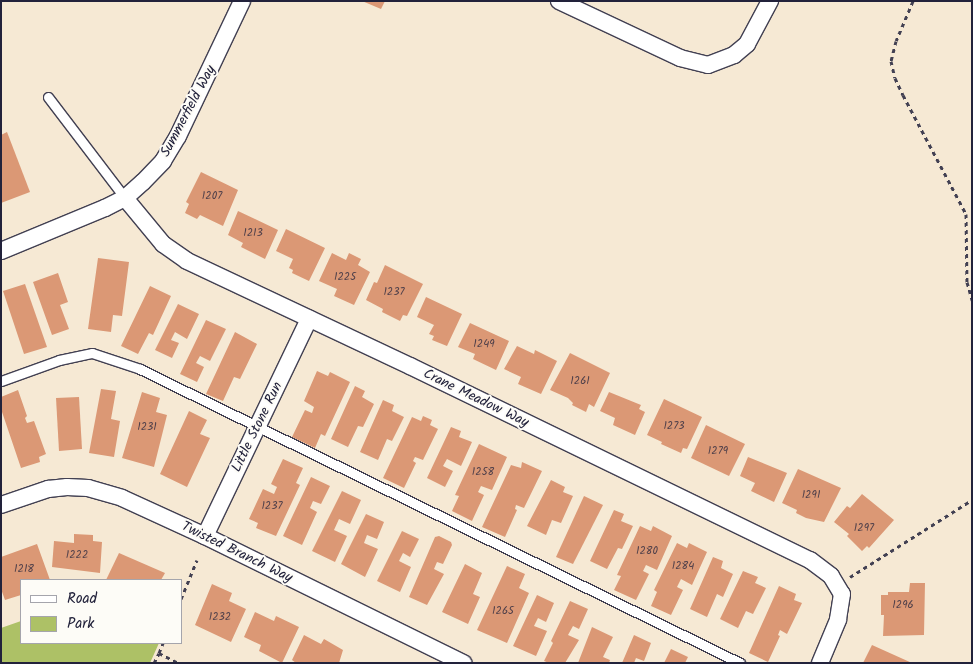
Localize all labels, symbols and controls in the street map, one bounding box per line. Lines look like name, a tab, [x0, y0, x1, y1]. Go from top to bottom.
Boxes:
street label: Summerfield Way	[157, 62, 219, 160]
house number: 1207	[202, 189, 222, 203]
house number: 1213	[243, 226, 263, 240]
house number: 1225	[334, 270, 356, 284]
house number: 1237	[383, 285, 405, 299]
house number: 1249	[473, 337, 495, 351]
street label: Crane Meadow Way	[420, 365, 532, 431]
house number: 1261	[570, 374, 590, 388]
street label: Little Stone Run	[228, 379, 286, 475]
house number: 1273	[663, 419, 685, 433]
house number: 1231	[137, 420, 157, 434]
house number: 1279	[708, 444, 728, 458]
house number: 1258	[472, 465, 494, 479]
house number: 1291	[802, 488, 820, 502]
house number: 1237	[261, 499, 283, 513]
street label: Twisted Branch Way	[179, 518, 295, 586]
house number: 1297	[854, 521, 874, 535]
house number: 1280	[636, 544, 658, 558]
house number: 1222	[66, 548, 88, 562]
house number: 1284	[672, 559, 694, 573]
house number: 1218	[14, 562, 34, 576]
legend	[20, 579, 182, 644]
text: Road	[67, 587, 97, 611]
house number: 1296	[892, 598, 914, 612]
house number: 1265	[492, 604, 514, 618]
house number: 1232	[209, 610, 231, 624]
text: Park	[67, 612, 94, 636]

